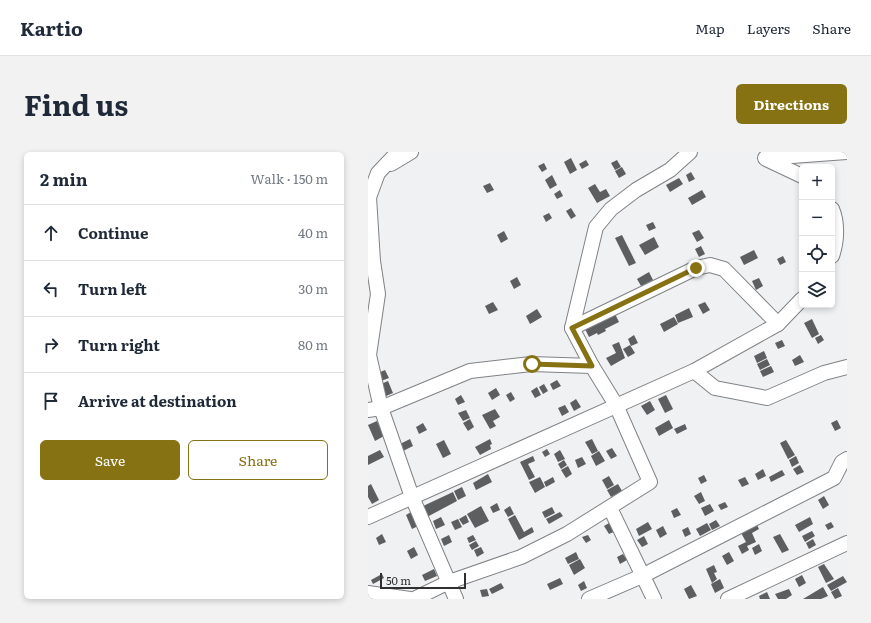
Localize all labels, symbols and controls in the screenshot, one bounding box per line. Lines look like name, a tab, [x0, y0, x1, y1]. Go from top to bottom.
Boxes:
text: Kartio	[20, 14, 83, 42]
text: Map	[695, 18, 725, 38]
text: Layers	[747, 18, 790, 38]
text: Share	[812, 18, 851, 38]
text: Find us	[24, 83, 128, 125]
button: Directions	[736, 84, 847, 124]
map controls	[799, 164, 835, 308]
button: +	[799, 164, 835, 200]
text: 2 min	[40, 166, 88, 191]
text: Walk · 150 m	[251, 169, 328, 188]
button: −	[799, 200, 835, 236]
text: Continue	[78, 221, 148, 244]
icon: ahead	[40, 222, 62, 244]
text: 40 m	[298, 223, 328, 242]
button: locate	[799, 236, 835, 272]
route end	[687, 259, 705, 277]
button: layers	[799, 272, 835, 308]
text: Turn left	[78, 277, 147, 300]
icon: left	[40, 278, 62, 300]
text: 30 m	[298, 279, 328, 298]
text: Turn right	[78, 333, 160, 356]
icon: right	[40, 334, 62, 356]
text: 80 m	[298, 335, 328, 354]
route start	[523, 355, 541, 373]
text: Arrive at destination	[78, 389, 237, 412]
icon: arrive	[40, 390, 62, 412]
button: Save	[40, 440, 180, 480]
button: Share	[188, 440, 328, 480]
scale bar	[380, 571, 466, 590]
text: 50 m	[386, 572, 411, 588]

